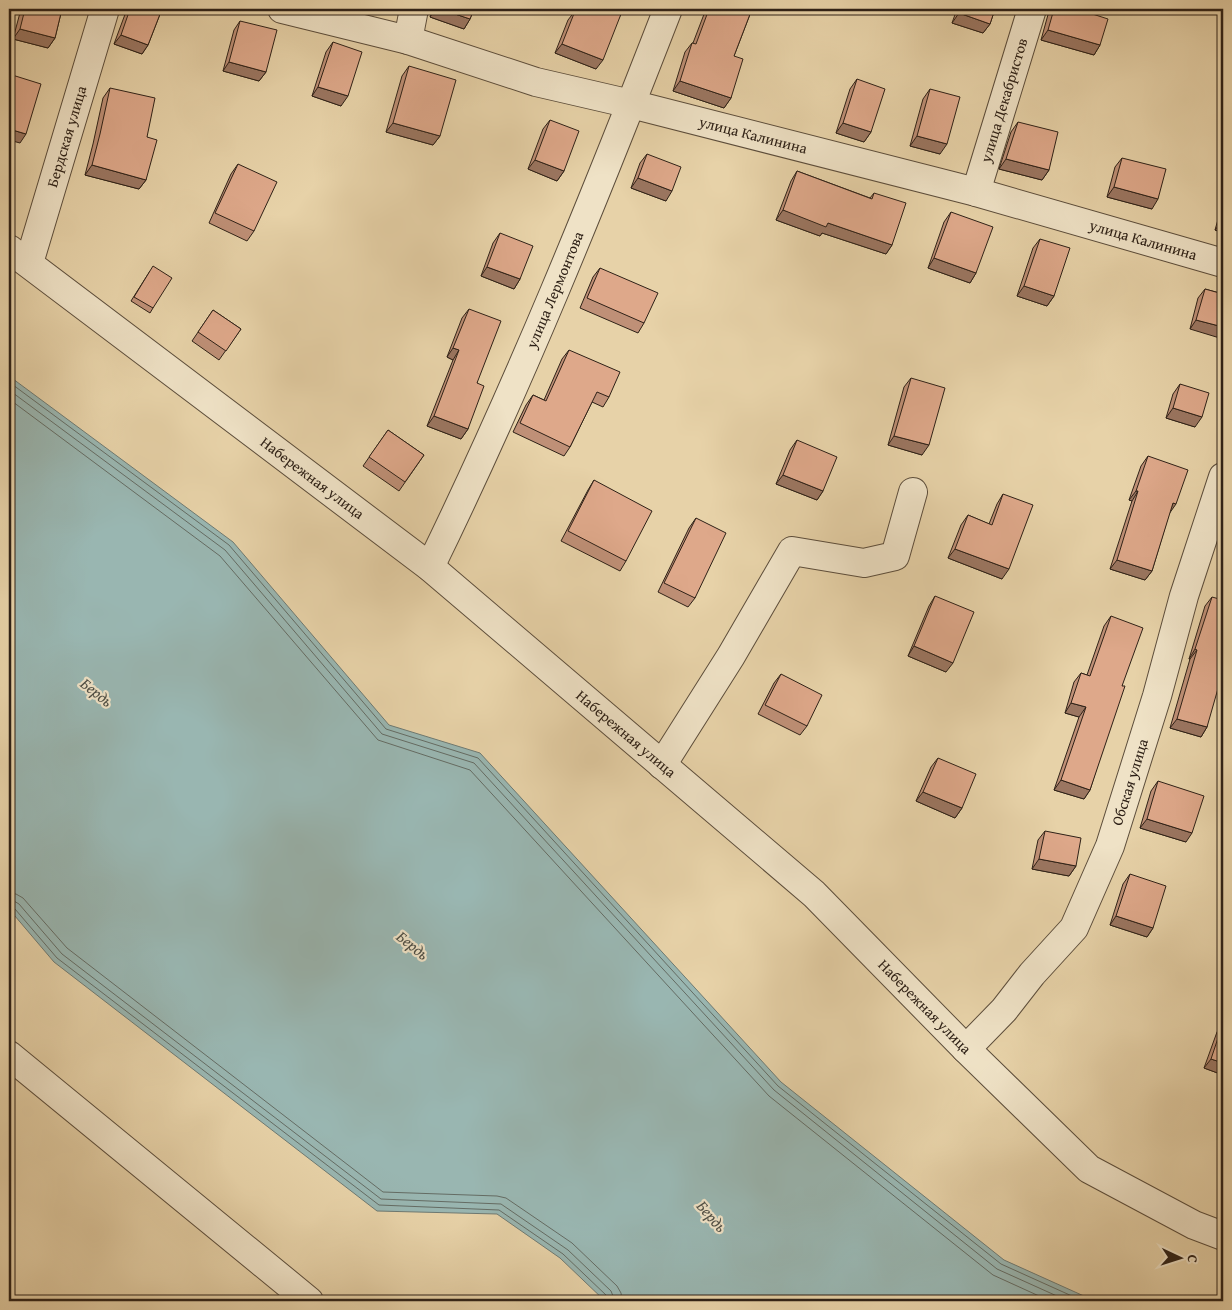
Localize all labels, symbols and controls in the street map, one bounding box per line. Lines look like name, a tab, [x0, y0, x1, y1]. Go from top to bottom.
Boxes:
street label: улица Декабристов	[974, 35, 1033, 166]
street label: Бердская улица	[41, 82, 92, 190]
street label: улица Калинина	[696, 111, 810, 159]
street label: улица Калинина	[1086, 214, 1200, 265]
street label: улица Лермонтова	[520, 227, 589, 352]
street label: Набережная улица	[256, 431, 370, 524]
water label: Бердь	[76, 671, 119, 713]
street label: Набережная улица	[572, 685, 681, 783]
street label: Обская улица	[1106, 735, 1153, 828]
water label: Бердь	[392, 924, 435, 966]
street label: Набережная улица	[874, 954, 977, 1059]
water label: Бердь	[691, 1195, 733, 1238]
north arrow	[1154, 1232, 1204, 1282]
text: С	[1183, 1254, 1203, 1264]

